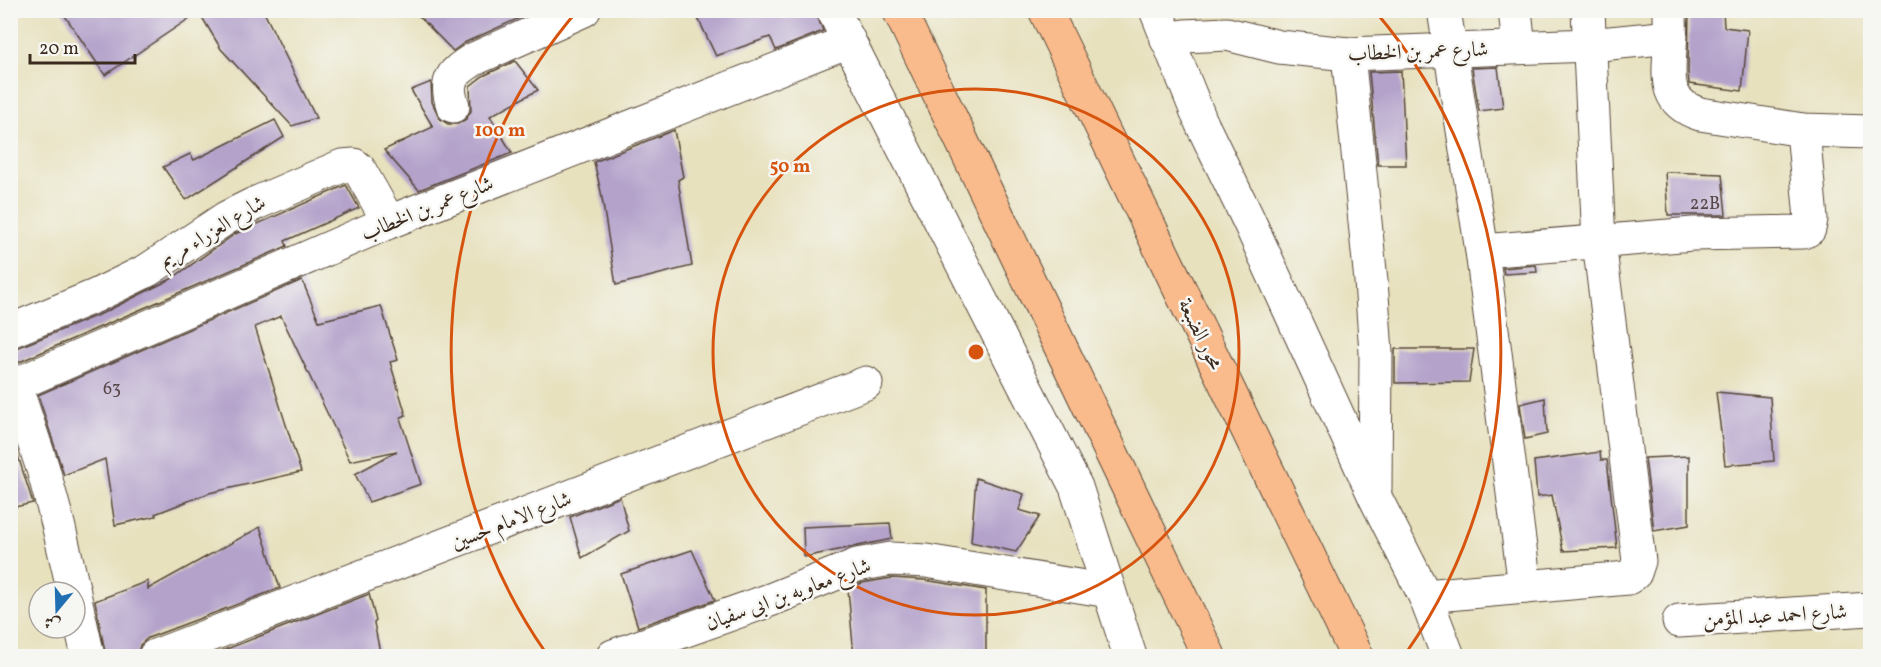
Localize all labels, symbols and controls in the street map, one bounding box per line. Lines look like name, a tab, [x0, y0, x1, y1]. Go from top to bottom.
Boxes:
scale bar	[30, 27, 135, 65]
street label: شارع عمر بن الخطاب	[1347, 36, 1489, 71]
text: 20 m	[39, 37, 79, 62]
text: 100 m	[475, 119, 525, 144]
text: 50 m	[770, 155, 810, 180]
street label: شارع عمر بن الخطاب	[357, 170, 499, 251]
street label: شارع العزراء مريم	[154, 189, 273, 277]
house number: 22B	[1690, 192, 1720, 217]
street label: محور الضبعة	[1170, 294, 1230, 376]
centre of rings	[966, 342, 986, 362]
house number: 63	[103, 377, 121, 402]
street label: شارع الامام حسين	[447, 485, 577, 560]
street label: شارع معاويه بن ابى سفيان	[702, 552, 876, 641]
north arrow	[27, 580, 87, 640]
street label: شارع احمد عبد المؤمن	[1702, 598, 1848, 637]
text: ش	[42, 609, 64, 635]

